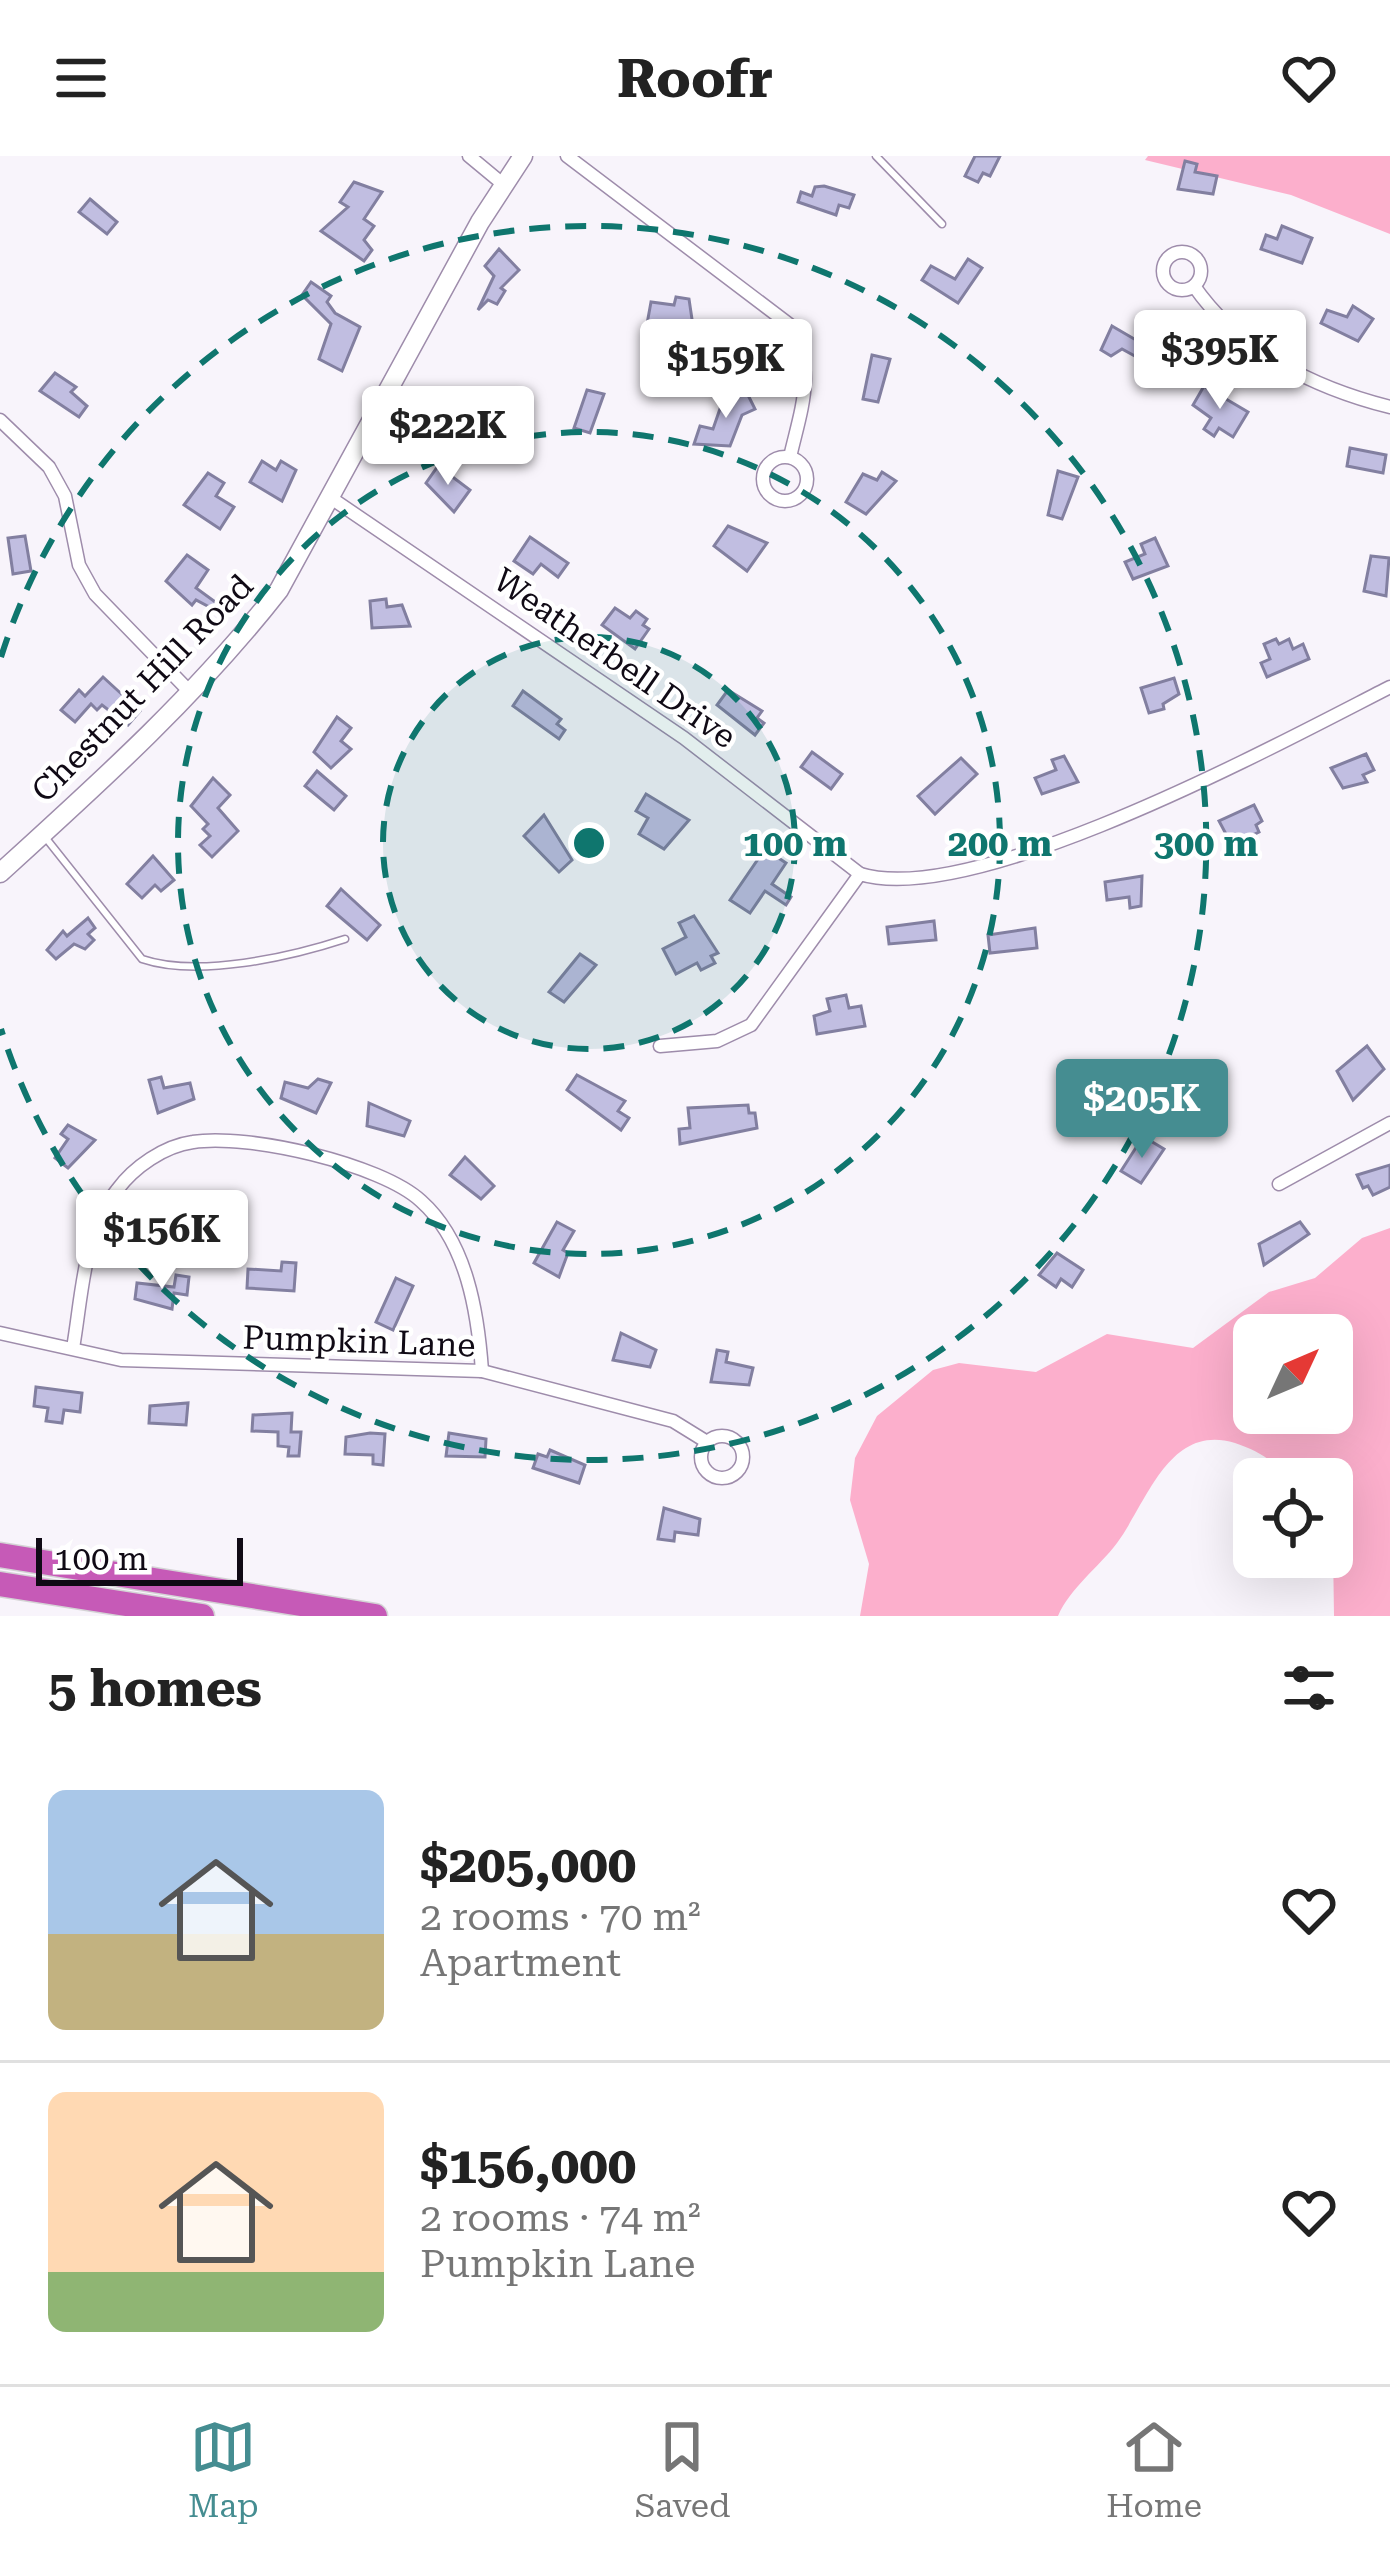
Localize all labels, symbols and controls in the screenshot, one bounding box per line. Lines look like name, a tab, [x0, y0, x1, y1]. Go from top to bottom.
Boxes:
icon: menu	[48, 45, 114, 111]
icon: heart	[1276, 45, 1342, 111]
text: Roofr	[617, 47, 773, 110]
pin: $395K	[1136, 310, 1304, 412]
pin: $159K	[642, 319, 810, 421]
text: $395K	[1161, 326, 1279, 372]
text: $159K	[667, 335, 785, 381]
pin: $222K	[364, 386, 532, 488]
text: $222K	[389, 402, 507, 448]
street label: Weatherbell Drive	[486, 560, 744, 756]
street label: Chestnut Hill Road	[23, 566, 261, 810]
centre of rings	[568, 822, 610, 864]
text: 100 m	[743, 823, 847, 865]
text: 200 m	[948, 823, 1052, 865]
text: 300 m	[1154, 823, 1258, 865]
pin: $205K	[1058, 1059, 1226, 1161]
text: $205K	[1083, 1075, 1201, 1121]
pin: $156K	[78, 1190, 246, 1292]
text: $156K	[103, 1206, 221, 1252]
north arrow	[1233, 1314, 1353, 1434]
map controls	[1233, 1314, 1353, 1578]
street label: Pumpkin Lane	[242, 1317, 476, 1365]
button: locate	[1233, 1458, 1353, 1578]
scale bar	[36, 1532, 243, 1585]
text: 100 m	[54, 1539, 148, 1578]
icon: filters	[1276, 1655, 1342, 1721]
text: 5 homes	[48, 1659, 262, 1718]
text: $205,000	[420, 1835, 636, 1894]
icon: home	[144, 1838, 288, 1982]
icon: heart	[1276, 1877, 1342, 1943]
text: 2 rooms · 70 m²	[420, 1894, 701, 1940]
text: Apartment	[420, 1940, 621, 1986]
text: $156,000	[420, 2136, 636, 2195]
icon: home	[144, 2140, 288, 2284]
icon: heart	[1276, 2179, 1342, 2245]
text: 2 rooms · 74 m²	[420, 2195, 701, 2241]
text: Pumpkin Lane	[420, 2241, 695, 2287]
tab: Map	[188, 2414, 259, 2525]
tab: Saved	[635, 2414, 730, 2525]
tab: Home	[1106, 2414, 1202, 2525]

